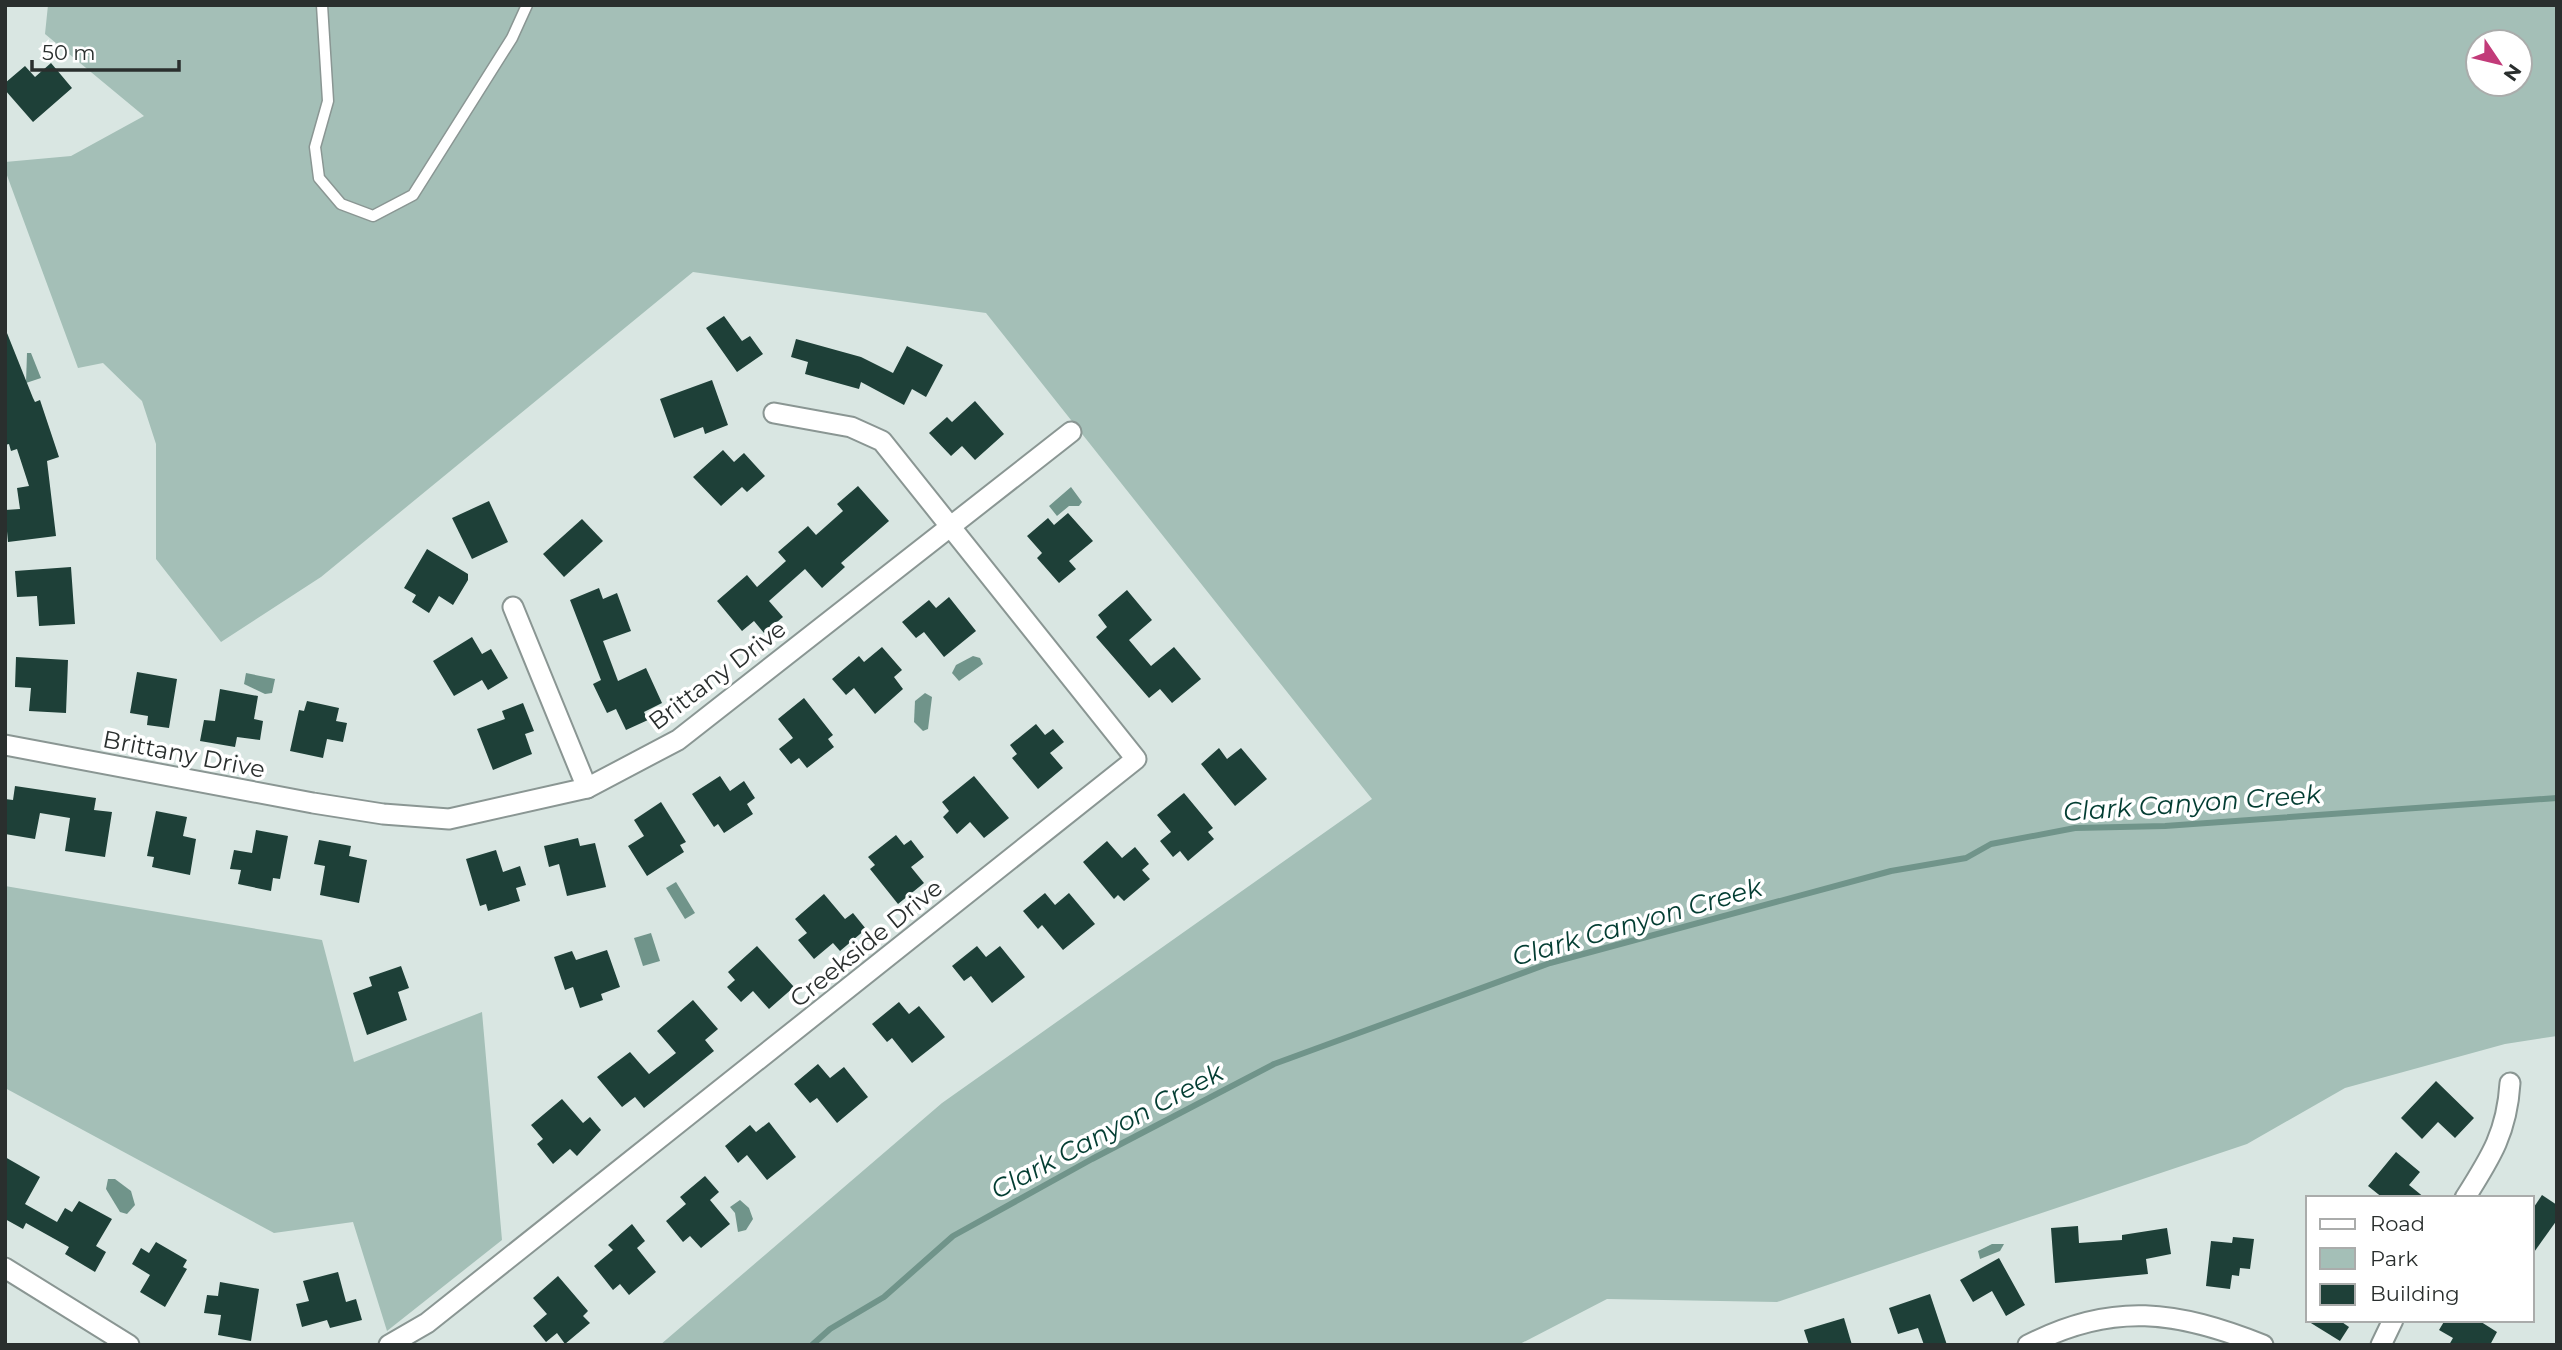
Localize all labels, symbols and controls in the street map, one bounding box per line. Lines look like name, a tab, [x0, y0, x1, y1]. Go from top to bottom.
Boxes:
scale bar	[32, 28, 178, 72]
north arrow	[2464, 28, 2534, 98]
text: 50 m	[42, 40, 96, 65]
text: N	[2499, 60, 2526, 85]
street label: Brittany Drive	[643, 614, 791, 736]
street label: Brittany Drive	[100, 724, 268, 784]
water label: Clark Canyon Creek	[2062, 778, 2324, 828]
water label: Clark Canyon Creek	[1508, 871, 1767, 973]
street label: Creekside Drive	[784, 873, 948, 1013]
water label: Clark Canyon Creek	[985, 1055, 1230, 1206]
legend	[2306, 1196, 2534, 1322]
text: Road	[2370, 1211, 2425, 1236]
text: Park	[2370, 1246, 2418, 1271]
text: Building	[2370, 1281, 2460, 1306]

